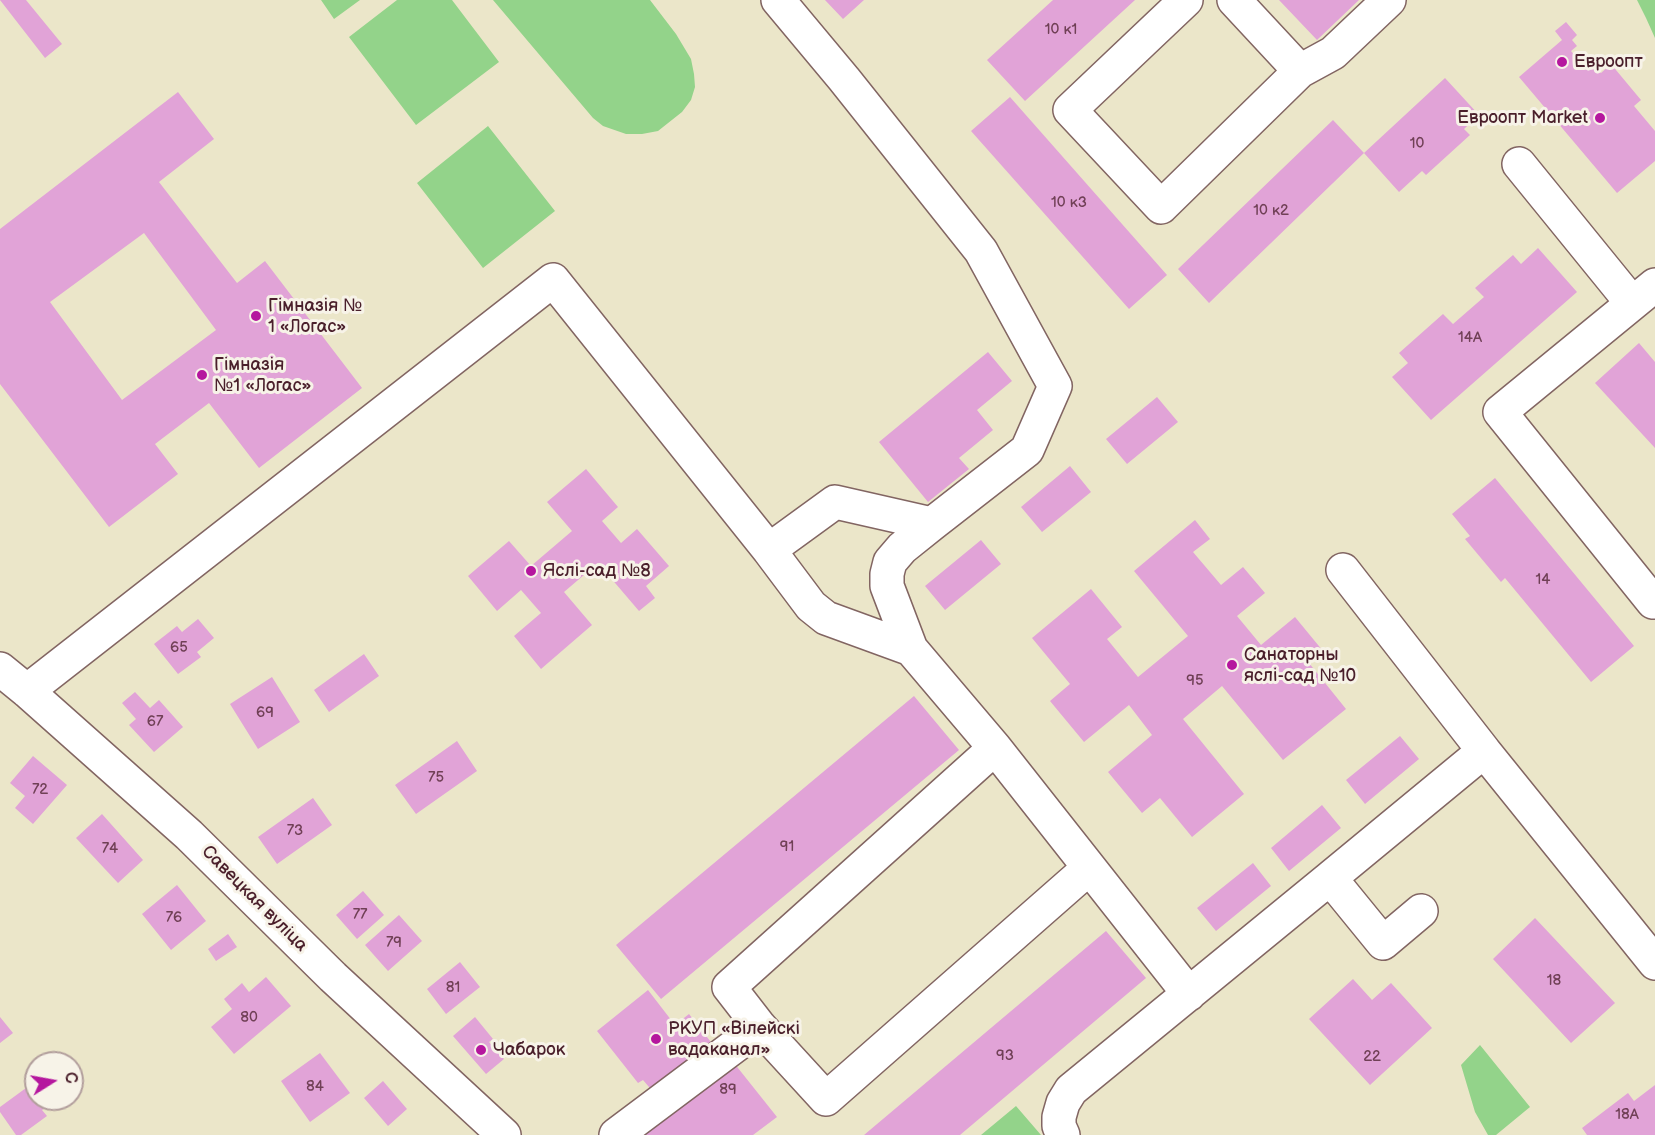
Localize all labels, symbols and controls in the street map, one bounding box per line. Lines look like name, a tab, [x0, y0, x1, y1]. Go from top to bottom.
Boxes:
house number: 10 к1	[1045, 21, 1077, 39]
place label: Евроопт	[1574, 51, 1643, 73]
marker: Евроопт	[1555, 55, 1569, 69]
place label: Евроопт Market	[1457, 107, 1588, 129]
marker: Евроопт Market	[1593, 111, 1607, 125]
house number: 10	[1410, 135, 1424, 153]
house number: 10 к3	[1051, 194, 1087, 212]
house number: 10 к2	[1253, 202, 1289, 220]
place label: Гімназія № 1 «Логас»	[268, 295, 362, 338]
marker: Гімназія № 1 «Логас»	[249, 309, 263, 323]
house number: 14А	[1458, 329, 1482, 347]
place label: Гімназія №1 «Логас»	[214, 354, 312, 397]
marker: Гімназія №1 «Логас»	[195, 368, 209, 382]
place label: Яслі-сад №8	[543, 560, 651, 582]
marker: Яслі-сад №8	[524, 564, 538, 578]
house number: 14	[1536, 571, 1550, 589]
house number: 65	[170, 639, 188, 657]
place label: Санаторны яслі-сад №10	[1244, 644, 1356, 686]
marker: Санаторны яслі-сад №10	[1225, 658, 1239, 672]
house number: 95	[1186, 672, 1204, 690]
house number: 69	[256, 704, 274, 722]
house number: 67	[147, 713, 163, 731]
house number: 75	[428, 769, 444, 787]
house number: 72	[32, 781, 48, 799]
house number: 73	[287, 822, 303, 840]
house number: 91	[780, 838, 794, 856]
house number: 74	[102, 840, 118, 858]
street label: Савецкая вуліца	[196, 841, 312, 957]
house number: 77	[353, 906, 367, 924]
house number: 76	[166, 909, 182, 927]
house number: 79	[386, 934, 402, 952]
house number: 18	[1547, 972, 1561, 990]
house number: 81	[446, 979, 460, 997]
house number: 80	[240, 1009, 258, 1027]
place label: РКУП «Вілейскі вадаканал»	[668, 1018, 800, 1060]
marker: РКУП «Вілейскі вадаканал»	[649, 1032, 663, 1046]
place label: Чабарок	[493, 1039, 565, 1061]
marker: Чабарок	[474, 1043, 488, 1057]
house number: 93	[996, 1047, 1014, 1065]
house number: 22	[1363, 1048, 1381, 1066]
north arrow	[24, 1051, 84, 1111]
text: С	[60, 1071, 81, 1085]
house number: 84	[306, 1078, 324, 1096]
house number: 89	[719, 1081, 737, 1099]
house number: 18А	[1615, 1106, 1639, 1124]

